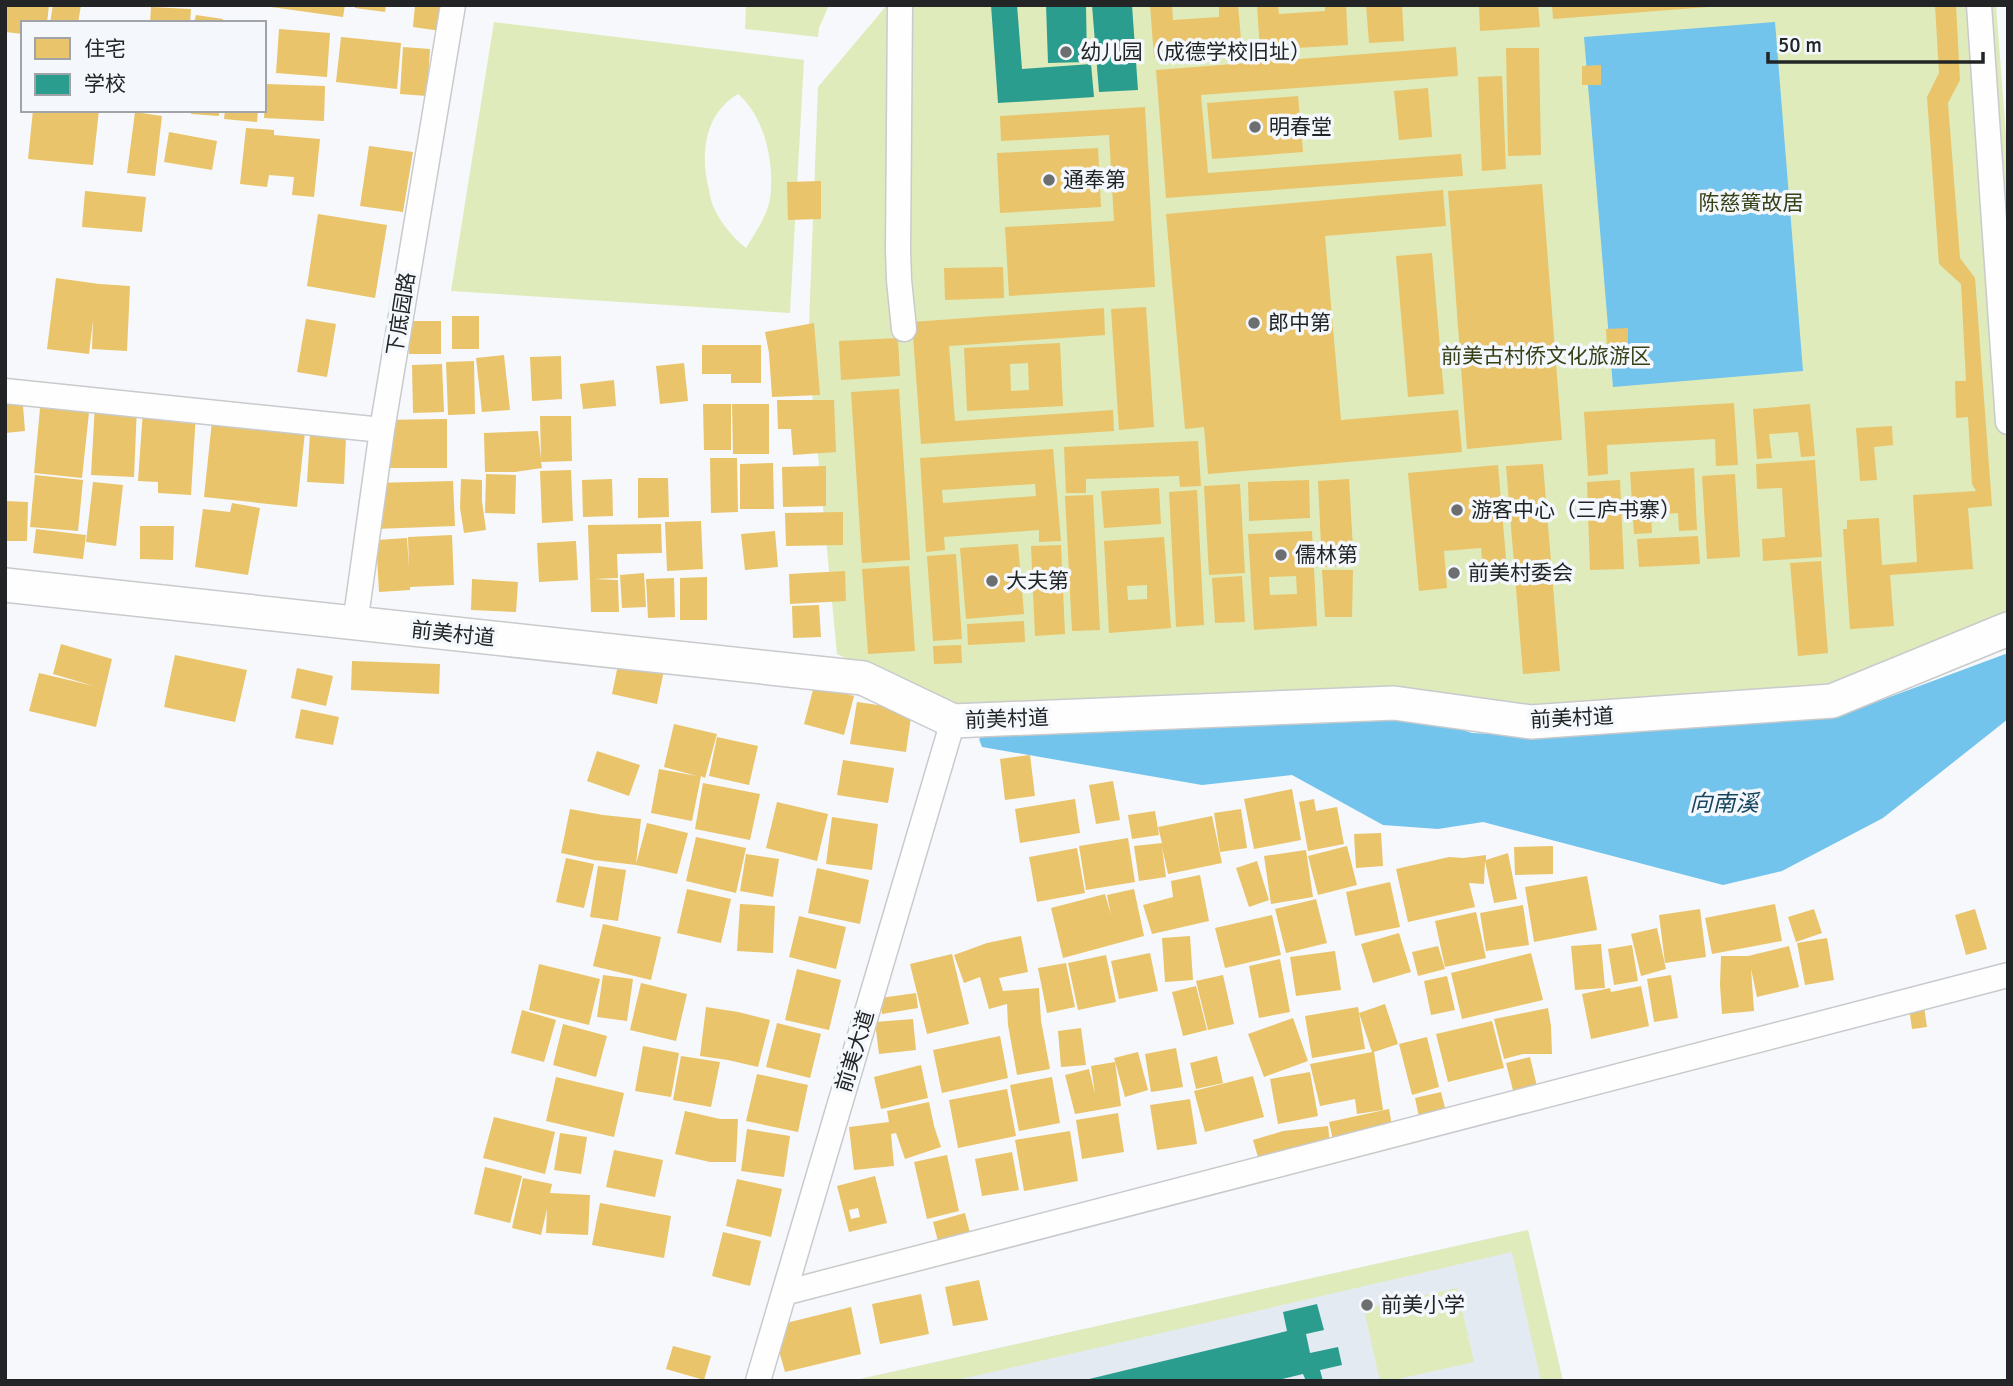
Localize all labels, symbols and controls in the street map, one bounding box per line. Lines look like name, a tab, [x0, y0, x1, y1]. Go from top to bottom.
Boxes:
legend	[21, 21, 266, 112]
scale bar	[1768, 21, 1983, 65]
text: 50 m	[1778, 32, 1822, 58]
text: 住宅	[84, 36, 126, 62]
place label: 幼儿园（成德学校旧址）	[1080, 39, 1311, 65]
marker: 幼儿园（成德学校旧址）	[1058, 44, 1074, 60]
text: 学校	[84, 71, 126, 97]
place label: 明春堂	[1269, 114, 1332, 140]
marker: 明春堂	[1247, 119, 1263, 135]
place label: 通奉第	[1063, 167, 1126, 193]
marker: 通奉第	[1041, 172, 1057, 188]
park label: 陈慈簧故居	[1699, 190, 1804, 216]
street label: 下底园路	[382, 270, 420, 358]
place label: 郎中第	[1268, 310, 1331, 336]
marker: 郎中第	[1246, 315, 1262, 331]
park label: 前美古村侨文化旅游区	[1441, 343, 1651, 369]
place label: 游客中心（三庐书寨）	[1471, 497, 1681, 523]
marker: 游客中心（三庐书寨）	[1449, 502, 1465, 518]
place label: 儒林第	[1295, 542, 1358, 568]
marker: 儒林第	[1273, 547, 1289, 563]
place label: 前美村委会	[1468, 560, 1573, 586]
marker: 前美村委会	[1446, 565, 1462, 581]
place label: 大夫第	[1006, 568, 1069, 594]
marker: 大夫第	[984, 573, 1000, 589]
street label: 前美村道	[410, 617, 496, 651]
street label: 前美村道	[1529, 703, 1615, 733]
street label: 前美村道	[965, 705, 1049, 733]
water label: 向南溪	[1690, 789, 1762, 818]
street label: 前美大道	[830, 1007, 880, 1095]
place label: 前美小学	[1381, 1292, 1465, 1318]
marker: 前美小学	[1359, 1297, 1375, 1313]

